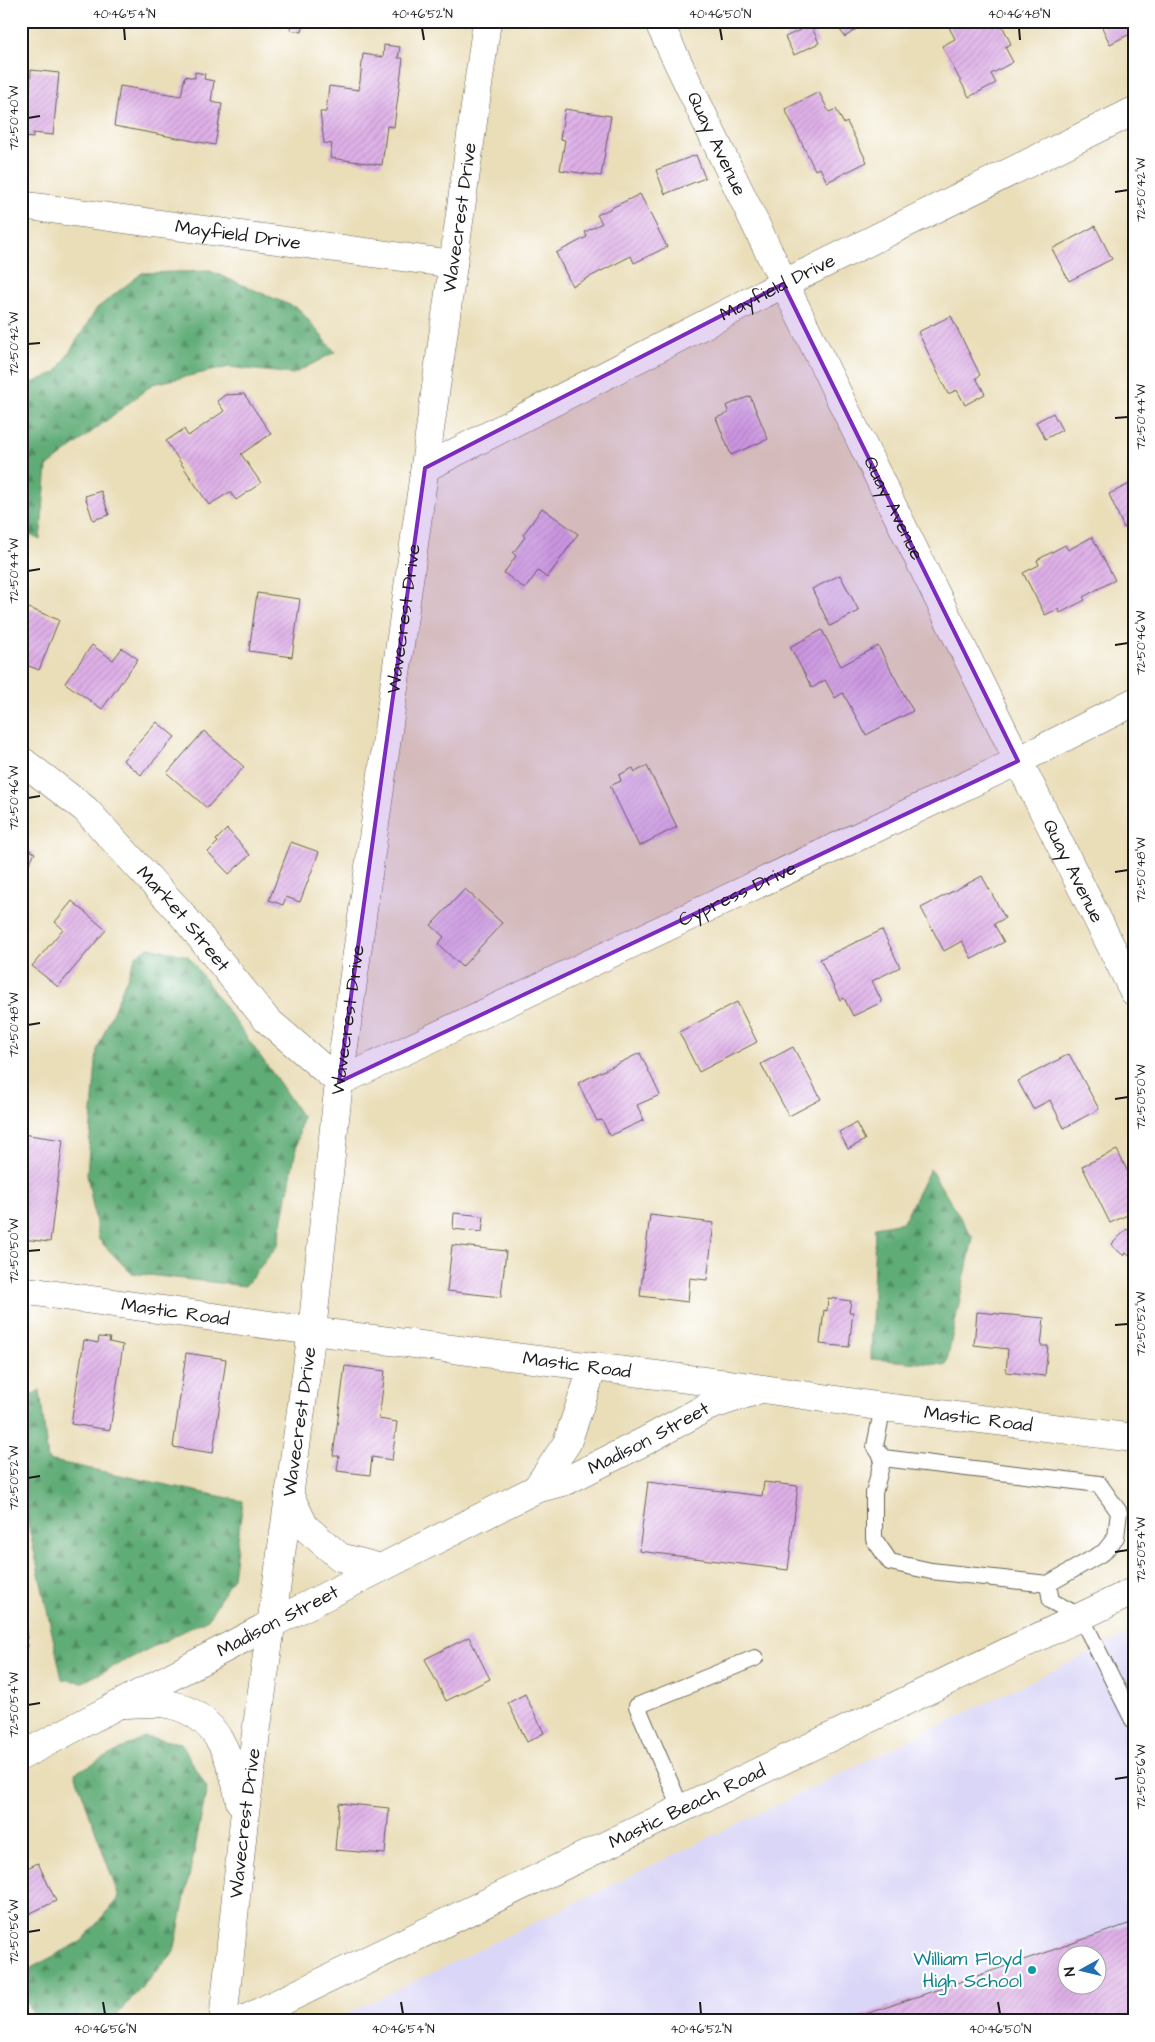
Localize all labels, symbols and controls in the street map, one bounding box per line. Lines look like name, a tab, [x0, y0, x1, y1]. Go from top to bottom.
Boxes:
text: 40°46'54"N	[92, 6, 156, 23]
text: 40°46'52"N	[391, 6, 453, 23]
text: 40°46'50"N	[689, 6, 752, 23]
text: 40°46'48"N	[988, 6, 1051, 23]
text: 72°50'40"W	[6, 85, 23, 150]
street label: Quay Avenue	[680, 87, 753, 200]
street label: Wavecrest Drive	[436, 141, 483, 294]
text: 72°50'42"W	[1133, 157, 1150, 222]
street label: Mayfield Drive	[173, 213, 302, 257]
street label: Mayfield Drive	[715, 247, 840, 328]
text: 72°50'42"W	[6, 311, 23, 376]
text: 72°50'44"W	[1133, 384, 1150, 450]
street label: Quay Avenue	[857, 451, 931, 565]
text: 72°50'44"W	[6, 538, 23, 604]
street label: Wavecrest Drive	[380, 542, 427, 695]
text: 72°50'46"W	[1133, 610, 1150, 675]
text: 72°50'46"W	[6, 765, 23, 830]
street label: Quay Avenue	[1036, 815, 1111, 927]
text: 72°50'48"W	[1133, 837, 1150, 902]
street label: Cypress Drive	[674, 854, 801, 933]
street label: Market Street	[130, 860, 237, 978]
street label: Wavecrest Drive	[324, 943, 371, 1096]
text: 72°50'48"W	[6, 992, 23, 1057]
text: 72°50'50"W	[1133, 1064, 1150, 1130]
text: 72°50'50"W	[6, 1218, 23, 1284]
street label: Mastic Road	[120, 1291, 231, 1333]
text: 72°50'52"W	[1133, 1291, 1150, 1356]
street label: Wavecrest Drive	[276, 1345, 323, 1499]
street label: Mastic Road	[521, 1345, 633, 1385]
street label: Madison Street	[583, 1395, 714, 1481]
street label: Mastic Road	[923, 1399, 1034, 1439]
text: 72°50'52"W	[6, 1445, 23, 1510]
text: 72°50'54"W	[1133, 1516, 1150, 1583]
street label: Madison Street	[212, 1578, 344, 1664]
text: 72°50'54"W	[6, 1671, 23, 1738]
text: 72°50'56"W	[1133, 1744, 1150, 1810]
street label: Wavecrest Drive	[222, 1746, 267, 1900]
street label: Mastic Beach Road	[604, 1757, 770, 1856]
text: 72°50'56"W	[6, 1899, 23, 1965]
north arrow	[1058, 1944, 1108, 1994]
place label: William Floyd High School	[913, 1946, 1022, 1996]
marker: William Floyd High School	[1026, 1964, 1038, 1976]
text: N	[1060, 1966, 1081, 1977]
text: 40°46'56"N	[74, 2021, 137, 2038]
text: 40°46'54"N	[371, 2021, 435, 2038]
text: 40°46'52"N	[670, 2021, 732, 2038]
text: 40°46'50"N	[969, 2021, 1032, 2038]

